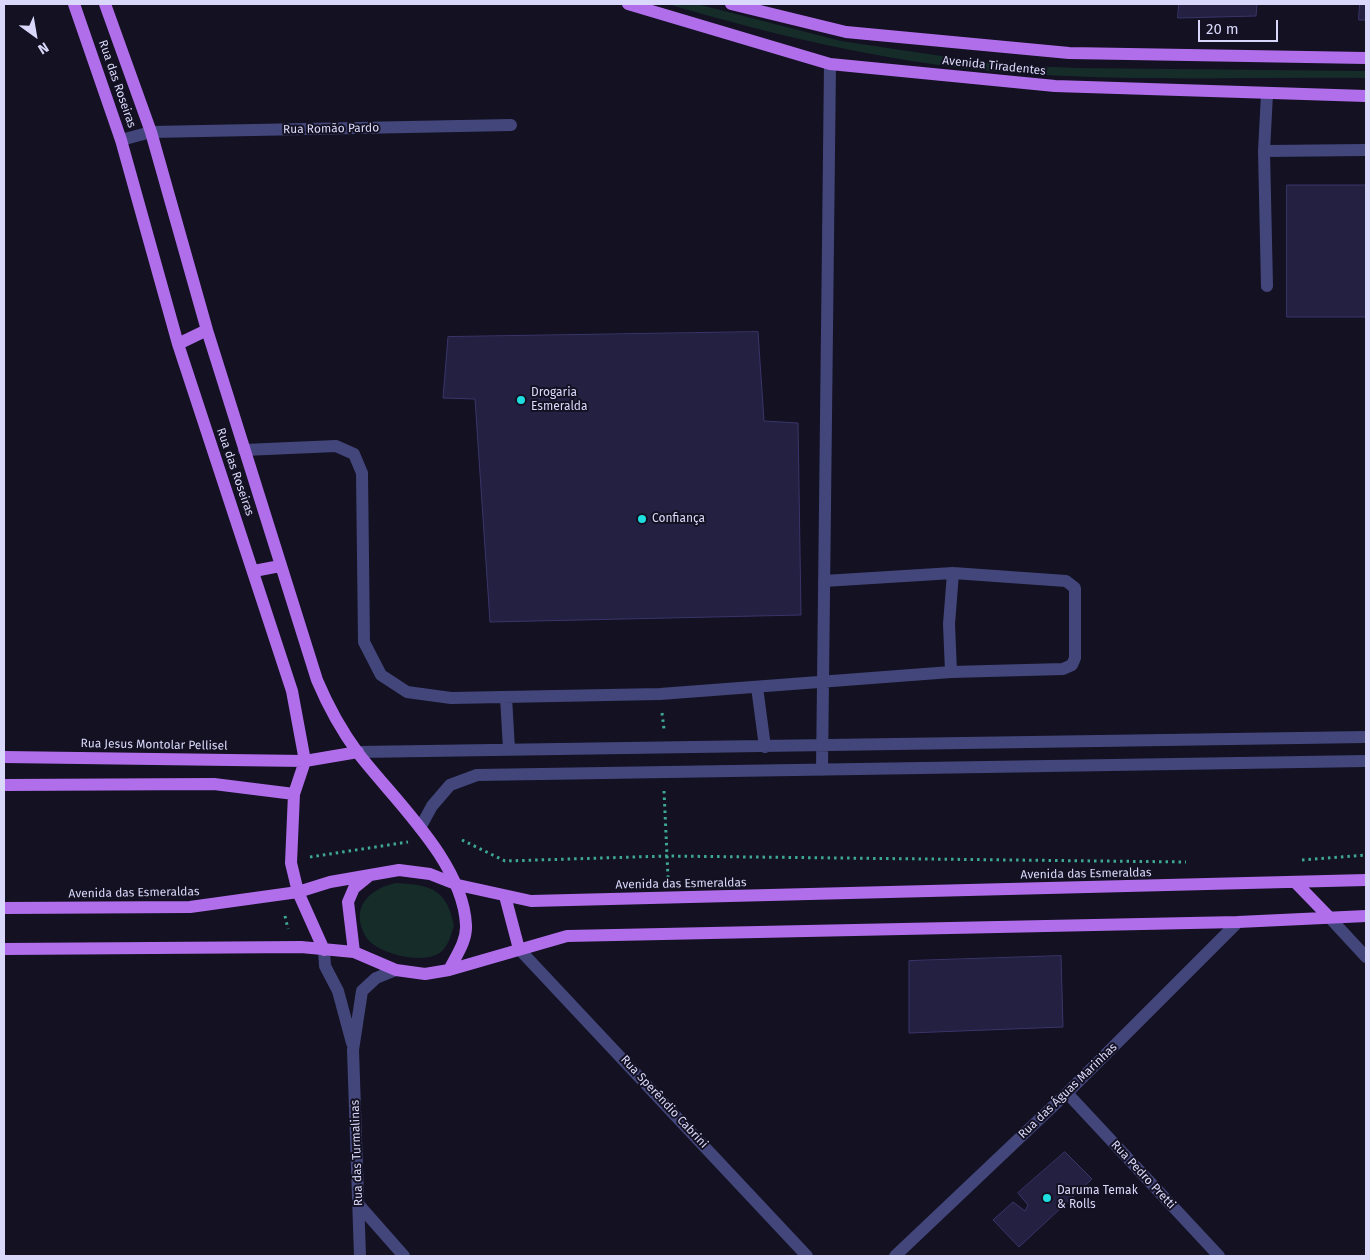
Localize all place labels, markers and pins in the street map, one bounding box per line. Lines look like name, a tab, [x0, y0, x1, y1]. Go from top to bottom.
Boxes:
place label: Drogaria Esmeralda	[531, 386, 588, 414]
marker: Drogaria Esmeralda	[515, 394, 527, 406]
place label: Confiança	[652, 512, 705, 526]
marker: Confiança	[636, 513, 648, 525]
place label: Daruma Temak & Rolls	[1057, 1184, 1138, 1212]
marker: Daruma Temak & Rolls	[1041, 1192, 1053, 1204]

